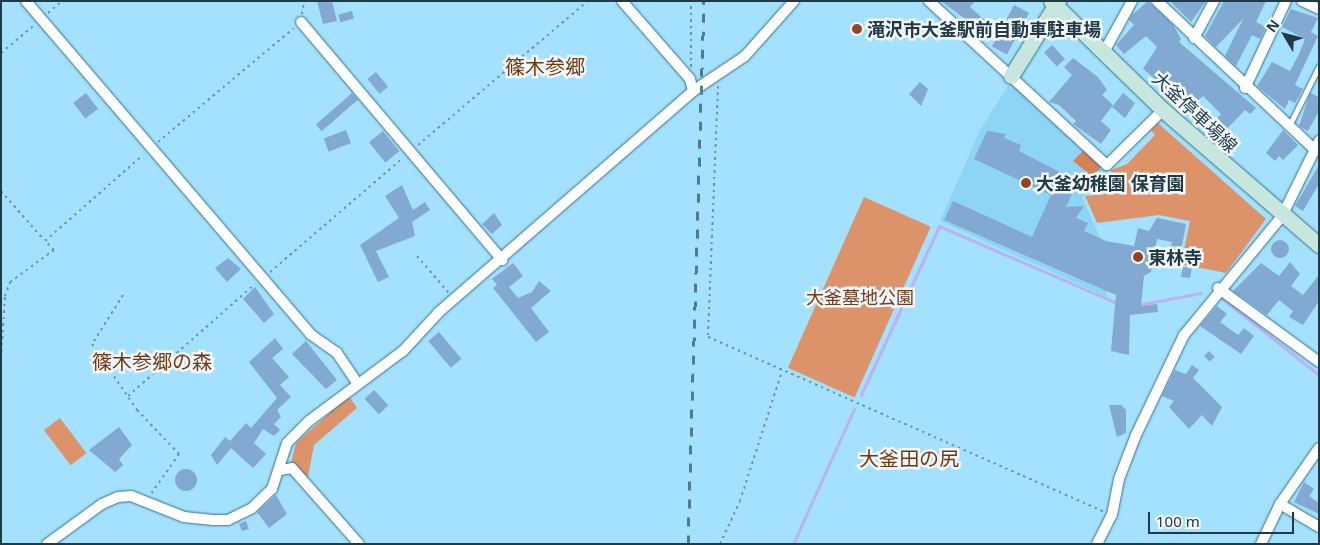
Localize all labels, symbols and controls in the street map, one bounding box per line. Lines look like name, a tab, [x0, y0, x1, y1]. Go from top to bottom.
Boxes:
north arrow	[1260, 10, 1310, 60]
text: N	[1262, 15, 1284, 36]
place label: 滝沢市大釜駅前自動車駐車場	[867, 18, 1101, 40]
marker: 滝沢市大釜駅前自動車駐車場	[851, 23, 863, 35]
district label: 篠木参郷	[505, 54, 585, 78]
street label: 大釜停車場線	[1148, 67, 1242, 157]
place label: 大釜幼稚園 保育園	[1036, 172, 1185, 194]
marker: 大釜幼稚園 保育園	[1020, 177, 1032, 189]
place label: 東林寺	[1148, 246, 1202, 268]
marker: 東林寺	[1132, 251, 1144, 263]
park label: 大釜墓地公園	[806, 286, 914, 308]
district label: 篠木参郷の森	[92, 349, 212, 373]
district label: 大釜田の尻	[859, 446, 959, 470]
scale bar	[1150, 502, 1296, 534]
text: 100 m	[1156, 511, 1200, 531]

